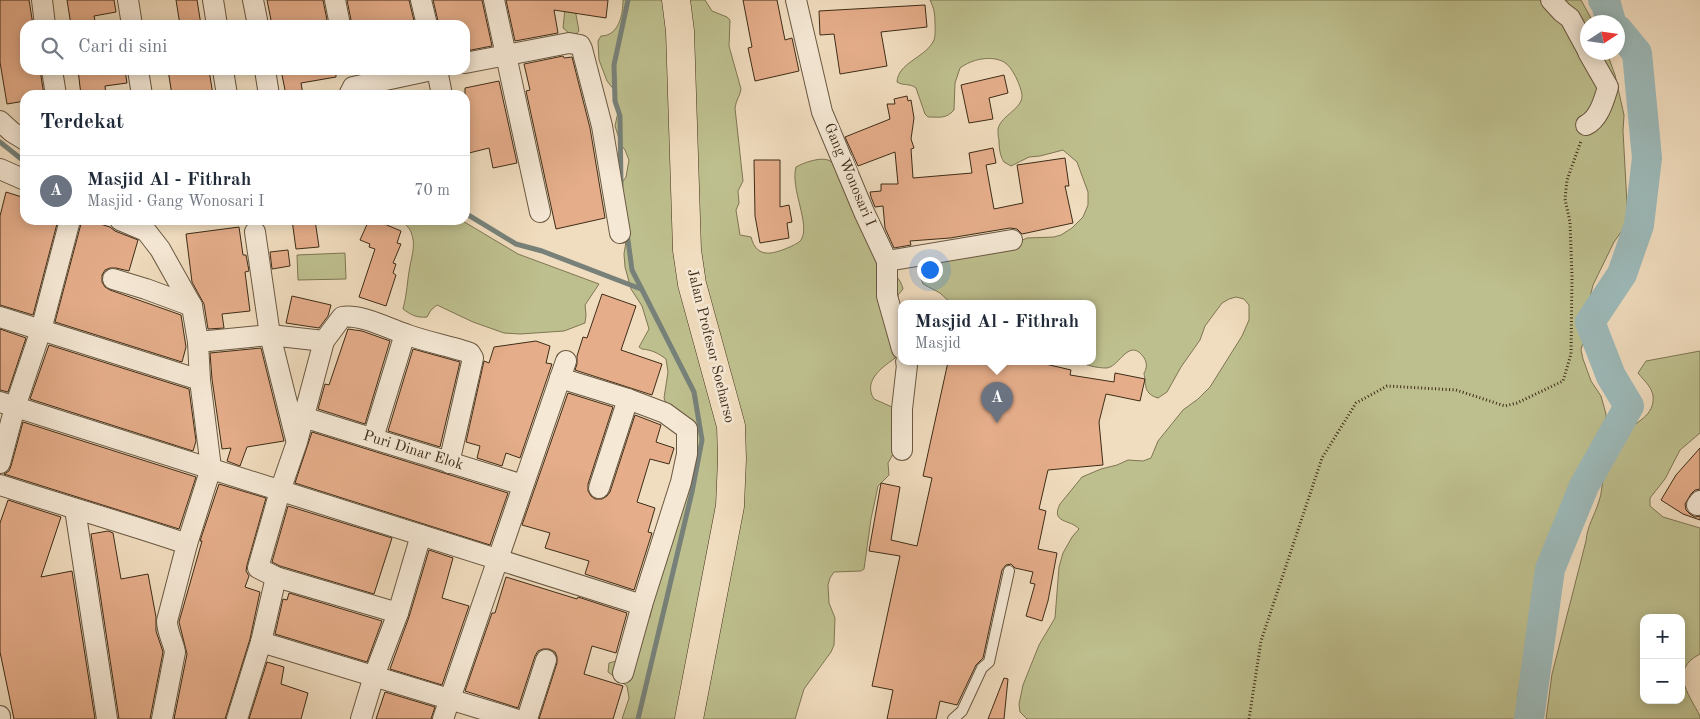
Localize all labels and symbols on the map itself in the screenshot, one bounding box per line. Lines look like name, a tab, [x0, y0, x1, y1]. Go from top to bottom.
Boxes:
north arrow	[1580, 15, 1625, 60]
street label: Gang Wonosari I	[821, 121, 878, 229]
your location	[917, 257, 943, 283]
street label: Jalan Profesor Soeharso	[684, 267, 736, 425]
pin: A	[981, 382, 1013, 423]
street label: Puri Dinar Elok	[361, 429, 465, 473]

